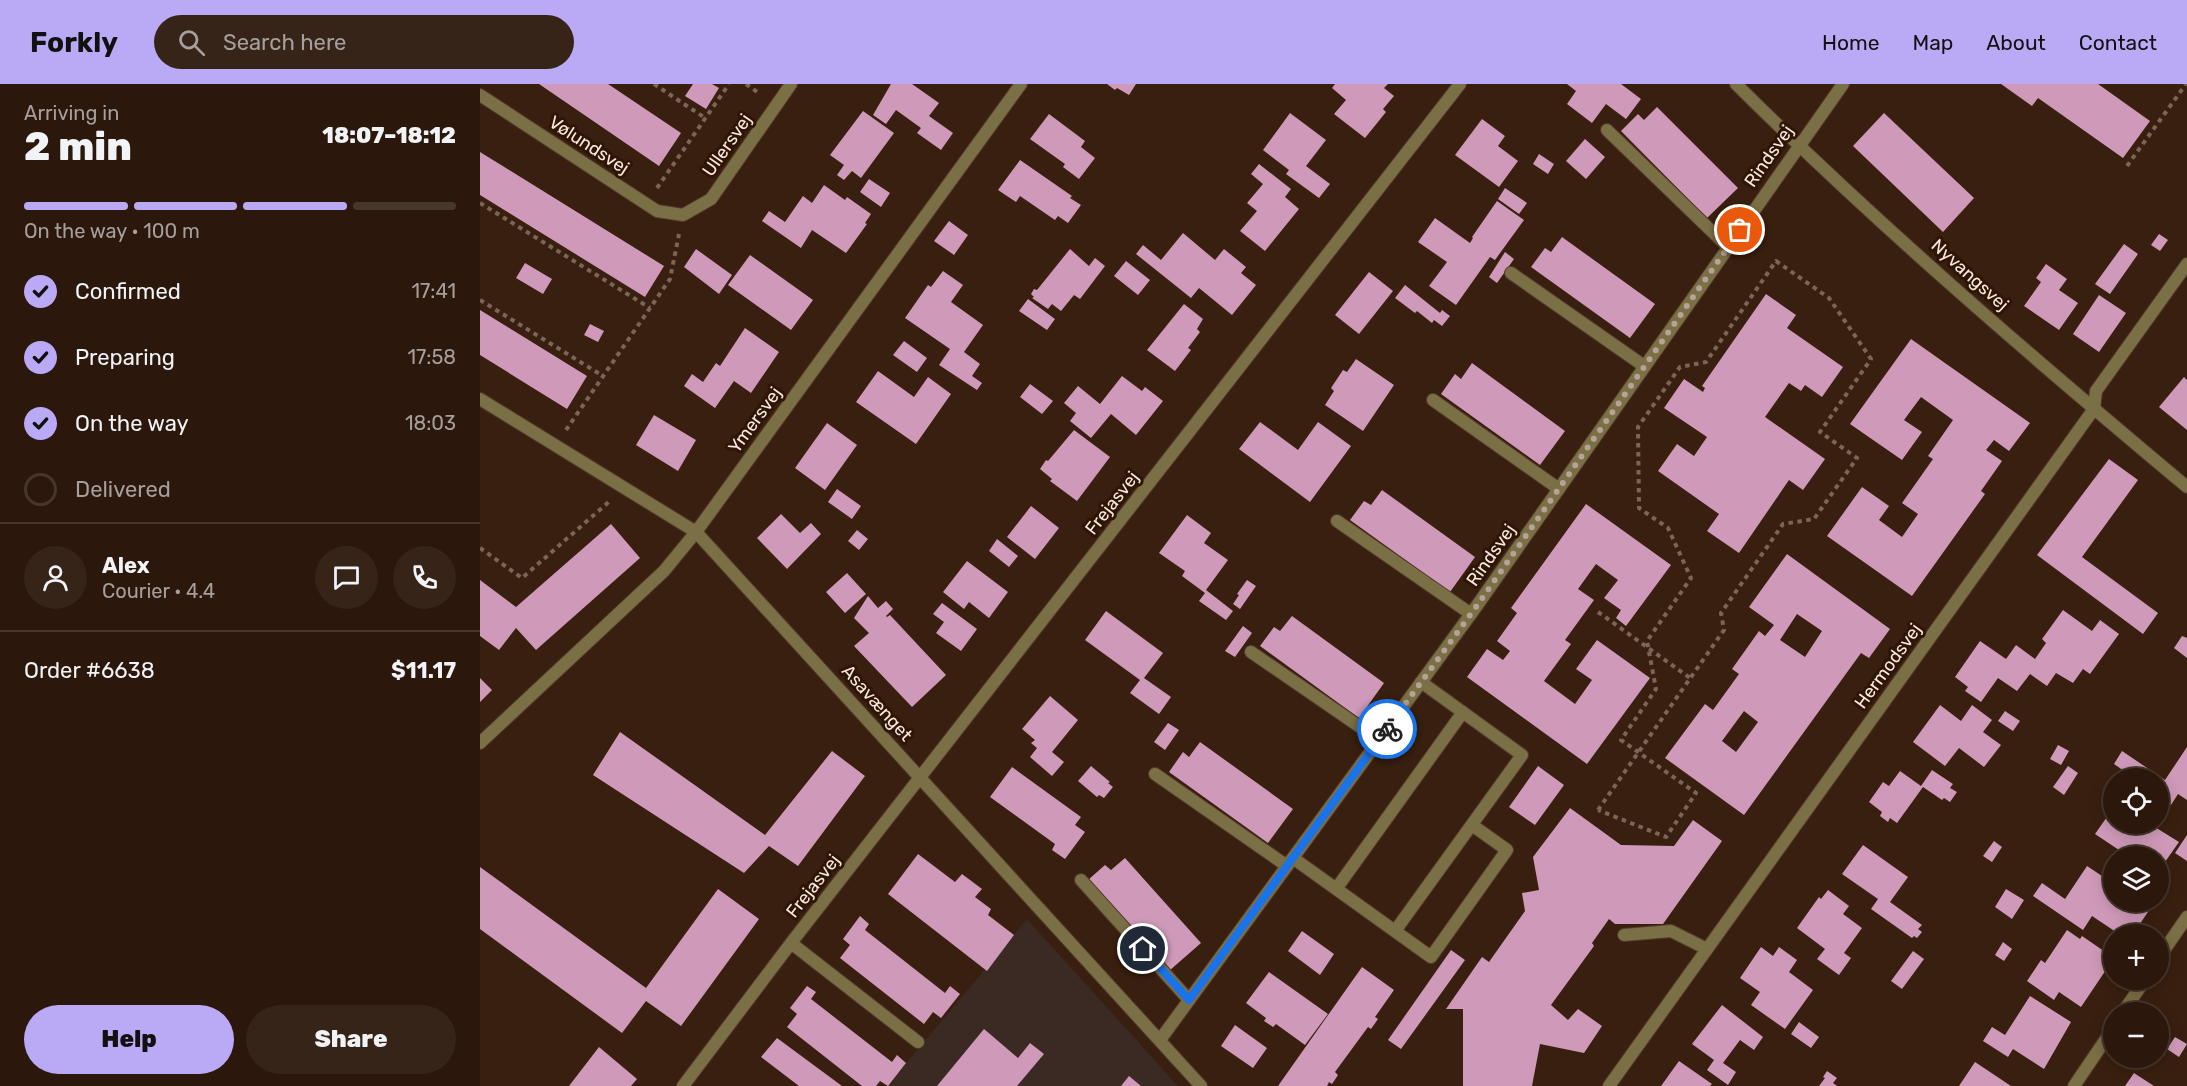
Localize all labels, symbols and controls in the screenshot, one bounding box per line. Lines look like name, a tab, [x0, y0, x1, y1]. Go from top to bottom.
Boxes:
search box	[154, 15, 574, 69]
text: Forkly	[30, 26, 118, 59]
icon: search	[175, 26, 208, 59]
text: Search here	[223, 29, 346, 56]
text: Home	[1822, 30, 1879, 55]
text: Map	[1912, 30, 1953, 55]
text: About	[1986, 30, 2046, 55]
text: Contact	[2079, 30, 2157, 55]
text: Arriving in	[24, 101, 119, 125]
street label: Ullersvej	[698, 109, 756, 181]
street label: Vølundsvej	[545, 111, 633, 179]
street label: Rindsvej	[1740, 121, 1798, 191]
text: 18:07–18:12	[322, 122, 456, 149]
text: 2 min	[24, 124, 132, 170]
pin	[1714, 204, 1765, 255]
icon: bag	[1723, 213, 1756, 246]
text: On the way · 100 m	[24, 219, 200, 243]
street label: Nyvangsvej	[1927, 234, 2013, 316]
icon: check	[24, 275, 57, 308]
text: Confirmed	[75, 278, 181, 305]
text: 17:41	[411, 279, 456, 303]
icon: check	[24, 341, 57, 374]
text: Preparing	[75, 344, 175, 371]
text: 17:58	[407, 345, 456, 369]
street label: Ymersvej	[724, 383, 786, 457]
icon: check	[24, 407, 57, 440]
text: On the way	[75, 410, 189, 437]
text: 18:03	[405, 411, 456, 435]
street label: Frejasvej	[1080, 467, 1144, 539]
text: Delivered	[75, 476, 171, 503]
street label: Rindsvej	[1462, 520, 1520, 590]
button: person	[24, 546, 87, 609]
button: chat	[315, 546, 378, 609]
button: phone	[393, 546, 456, 609]
text: Alex	[102, 552, 150, 579]
text: Courier · 4.4	[102, 579, 215, 603]
street label: Hermodsvej	[1850, 619, 1926, 713]
text: Order #6638	[24, 657, 155, 684]
text: $11.17	[391, 657, 456, 684]
street label: Asavænget	[837, 660, 917, 746]
courier	[1357, 699, 1417, 759]
icon: bike	[1371, 713, 1404, 746]
map controls	[2103, 768, 2169, 1068]
button: locate	[2103, 768, 2169, 834]
button: layers	[2103, 846, 2169, 912]
street label: Frejasvej	[781, 850, 845, 922]
pin	[1117, 923, 1168, 974]
button: +	[2103, 924, 2169, 990]
icon: home	[1126, 932, 1159, 965]
button: −	[2103, 1002, 2169, 1068]
button: Help	[24, 1005, 234, 1074]
button: Share	[246, 1005, 456, 1074]

